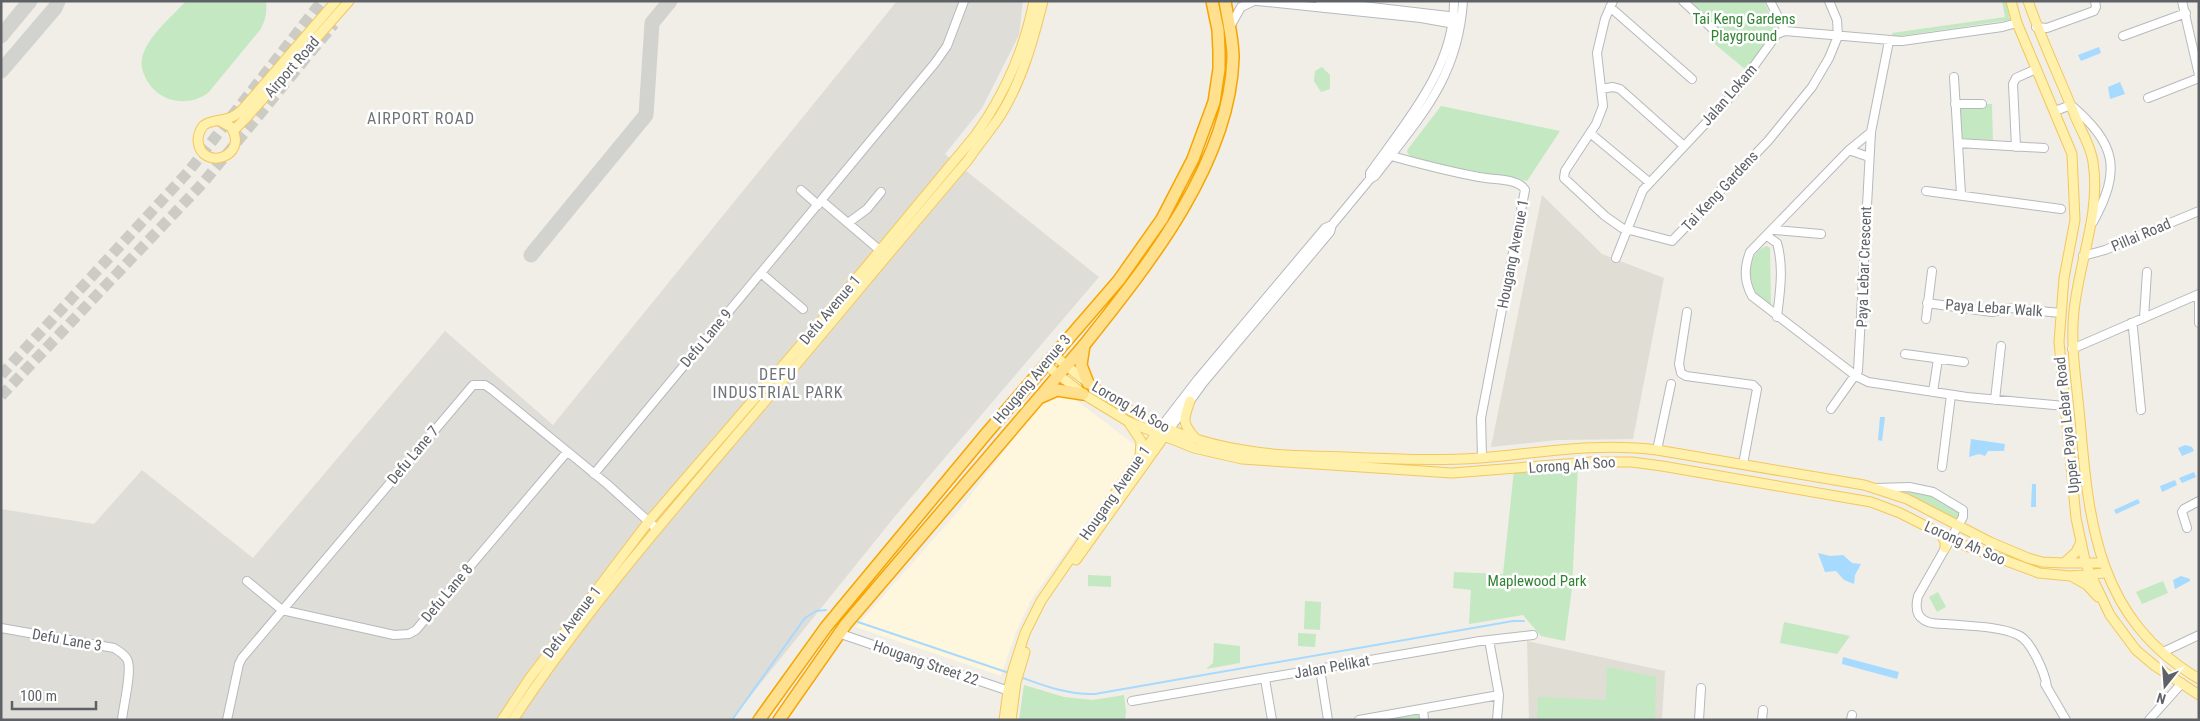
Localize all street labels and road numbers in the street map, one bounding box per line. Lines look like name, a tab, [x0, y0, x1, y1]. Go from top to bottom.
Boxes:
street label: Airport Road	[261, 33, 323, 101]
street label: Jalan Lokam	[1697, 61, 1761, 129]
street label: Tai Keng Gardens	[1678, 147, 1762, 235]
street label: Hougang Avenue 1	[1494, 198, 1532, 310]
street label: Paya Lebar Crescent	[1853, 206, 1875, 328]
street label: Pillai Road	[2109, 214, 2173, 256]
street label: Defu Avenue 1	[796, 272, 864, 348]
street label: Paya Lebar Walk	[1945, 296, 2043, 320]
street label: Defu Lane 9	[676, 305, 736, 371]
street label: Hougang Avenue 3	[989, 331, 1075, 427]
street label: Upper Paya Lebar Road	[2051, 356, 2083, 494]
street label: Lorong Ah Soo	[1089, 377, 1173, 437]
street label: Defu Lane 7	[383, 422, 443, 488]
street label: Hougang Avenue 1	[1076, 442, 1154, 544]
street label: Lorong Ah Soo	[1528, 453, 1616, 477]
street label: Lorong Ah Soo	[1922, 517, 2008, 569]
street label: Defu Lane 8	[417, 560, 477, 626]
street label: Defu Avenue 1	[539, 583, 605, 661]
street label: Defu Lane 3	[31, 625, 103, 655]
street label: Hougang Street 22	[871, 637, 981, 689]
street label: Jalan Pelikat	[1293, 652, 1371, 682]

